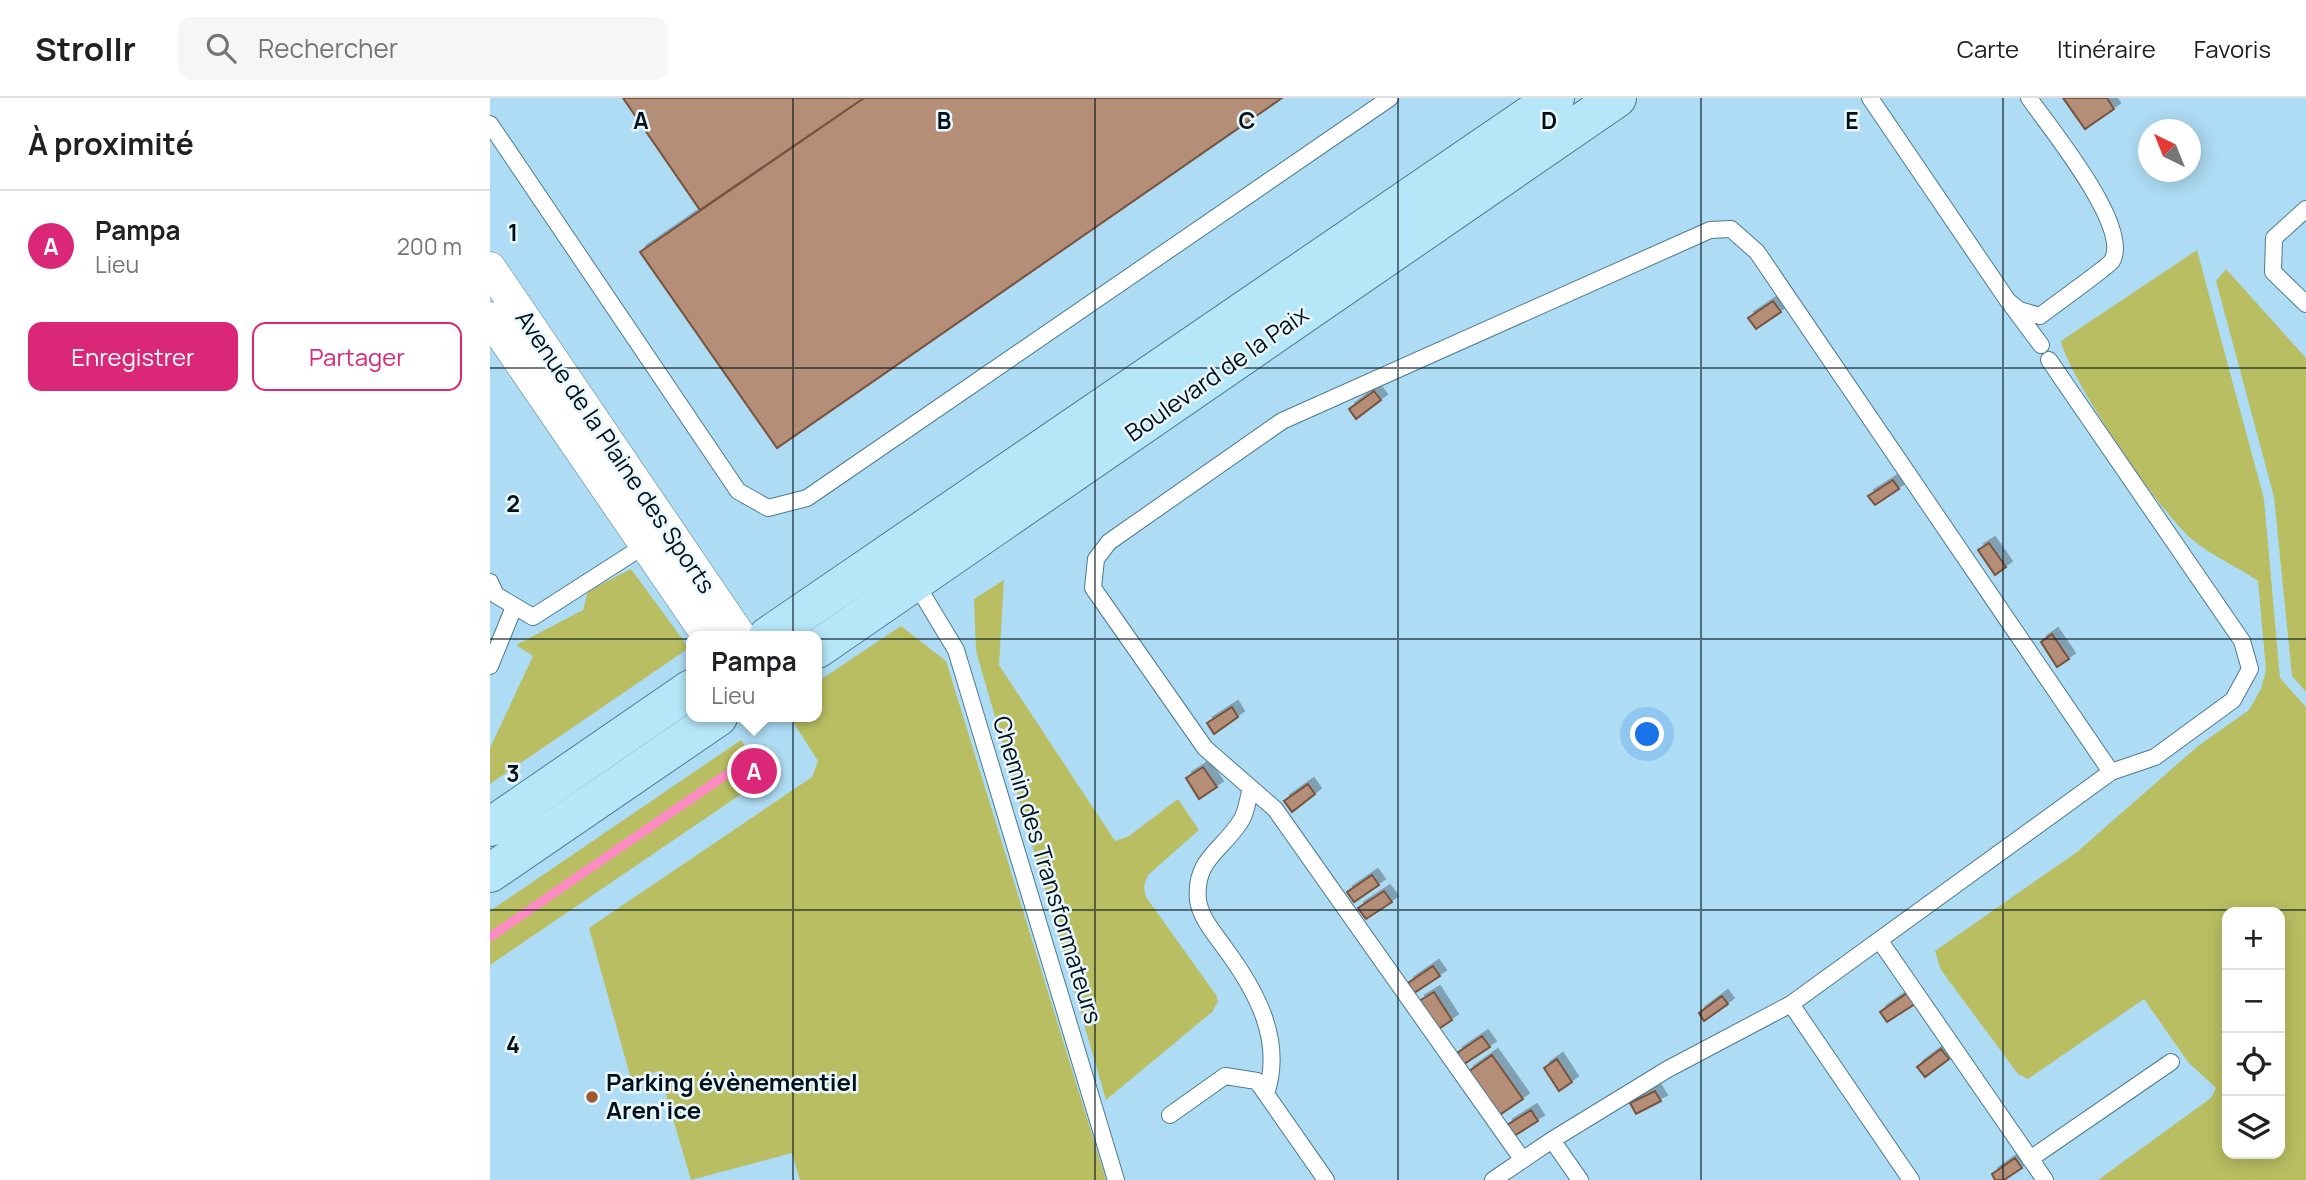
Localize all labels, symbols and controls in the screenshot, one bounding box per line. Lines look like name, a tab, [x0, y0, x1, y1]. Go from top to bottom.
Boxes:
search box	[178, 17, 668, 80]
text: Strollr	[35, 26, 136, 71]
icon: search	[202, 29, 240, 67]
text: Rechercher	[258, 30, 398, 66]
text: Carte	[1957, 32, 2019, 65]
text: Itinéraire	[2057, 32, 2156, 65]
text: Favoris	[2194, 32, 2271, 65]
text: A	[633, 104, 649, 136]
text: B	[937, 104, 951, 136]
text: C	[1239, 104, 1256, 136]
text: D	[1541, 104, 1557, 136]
text: E	[1845, 104, 1859, 136]
north arrow	[2138, 119, 2201, 182]
text: À proximité	[28, 123, 194, 164]
text: Pampa	[95, 212, 181, 248]
text: 1	[508, 216, 518, 248]
text: A	[43, 230, 59, 262]
text: 200 m	[397, 230, 462, 262]
text: Lieu	[95, 248, 139, 280]
street label: Boulevard de la Paix	[1118, 297, 1315, 448]
street label: Avenue de la Plaine des Sports	[509, 303, 724, 599]
button: Enregistrer	[28, 322, 238, 391]
button: Partager	[252, 322, 462, 391]
text: 2	[506, 487, 520, 519]
popup	[686, 631, 822, 722]
text: Pampa	[711, 643, 797, 679]
text: Lieu	[711, 679, 755, 711]
street label: Chemin des Transformateurs	[986, 712, 1111, 1027]
your location	[1630, 717, 1664, 751]
pin: A	[731, 745, 777, 797]
text: 3	[506, 757, 520, 789]
map controls	[2222, 907, 2285, 1159]
button: +	[2222, 907, 2285, 970]
button: −	[2222, 970, 2285, 1033]
text: 4	[506, 1028, 520, 1060]
button: locate	[2222, 1033, 2285, 1096]
place label: Parking évènementiel Aren'ice	[606, 1065, 858, 1126]
marker: Parking évènementiel Aren'ice	[584, 1089, 600, 1105]
button: layers	[2222, 1096, 2285, 1159]

